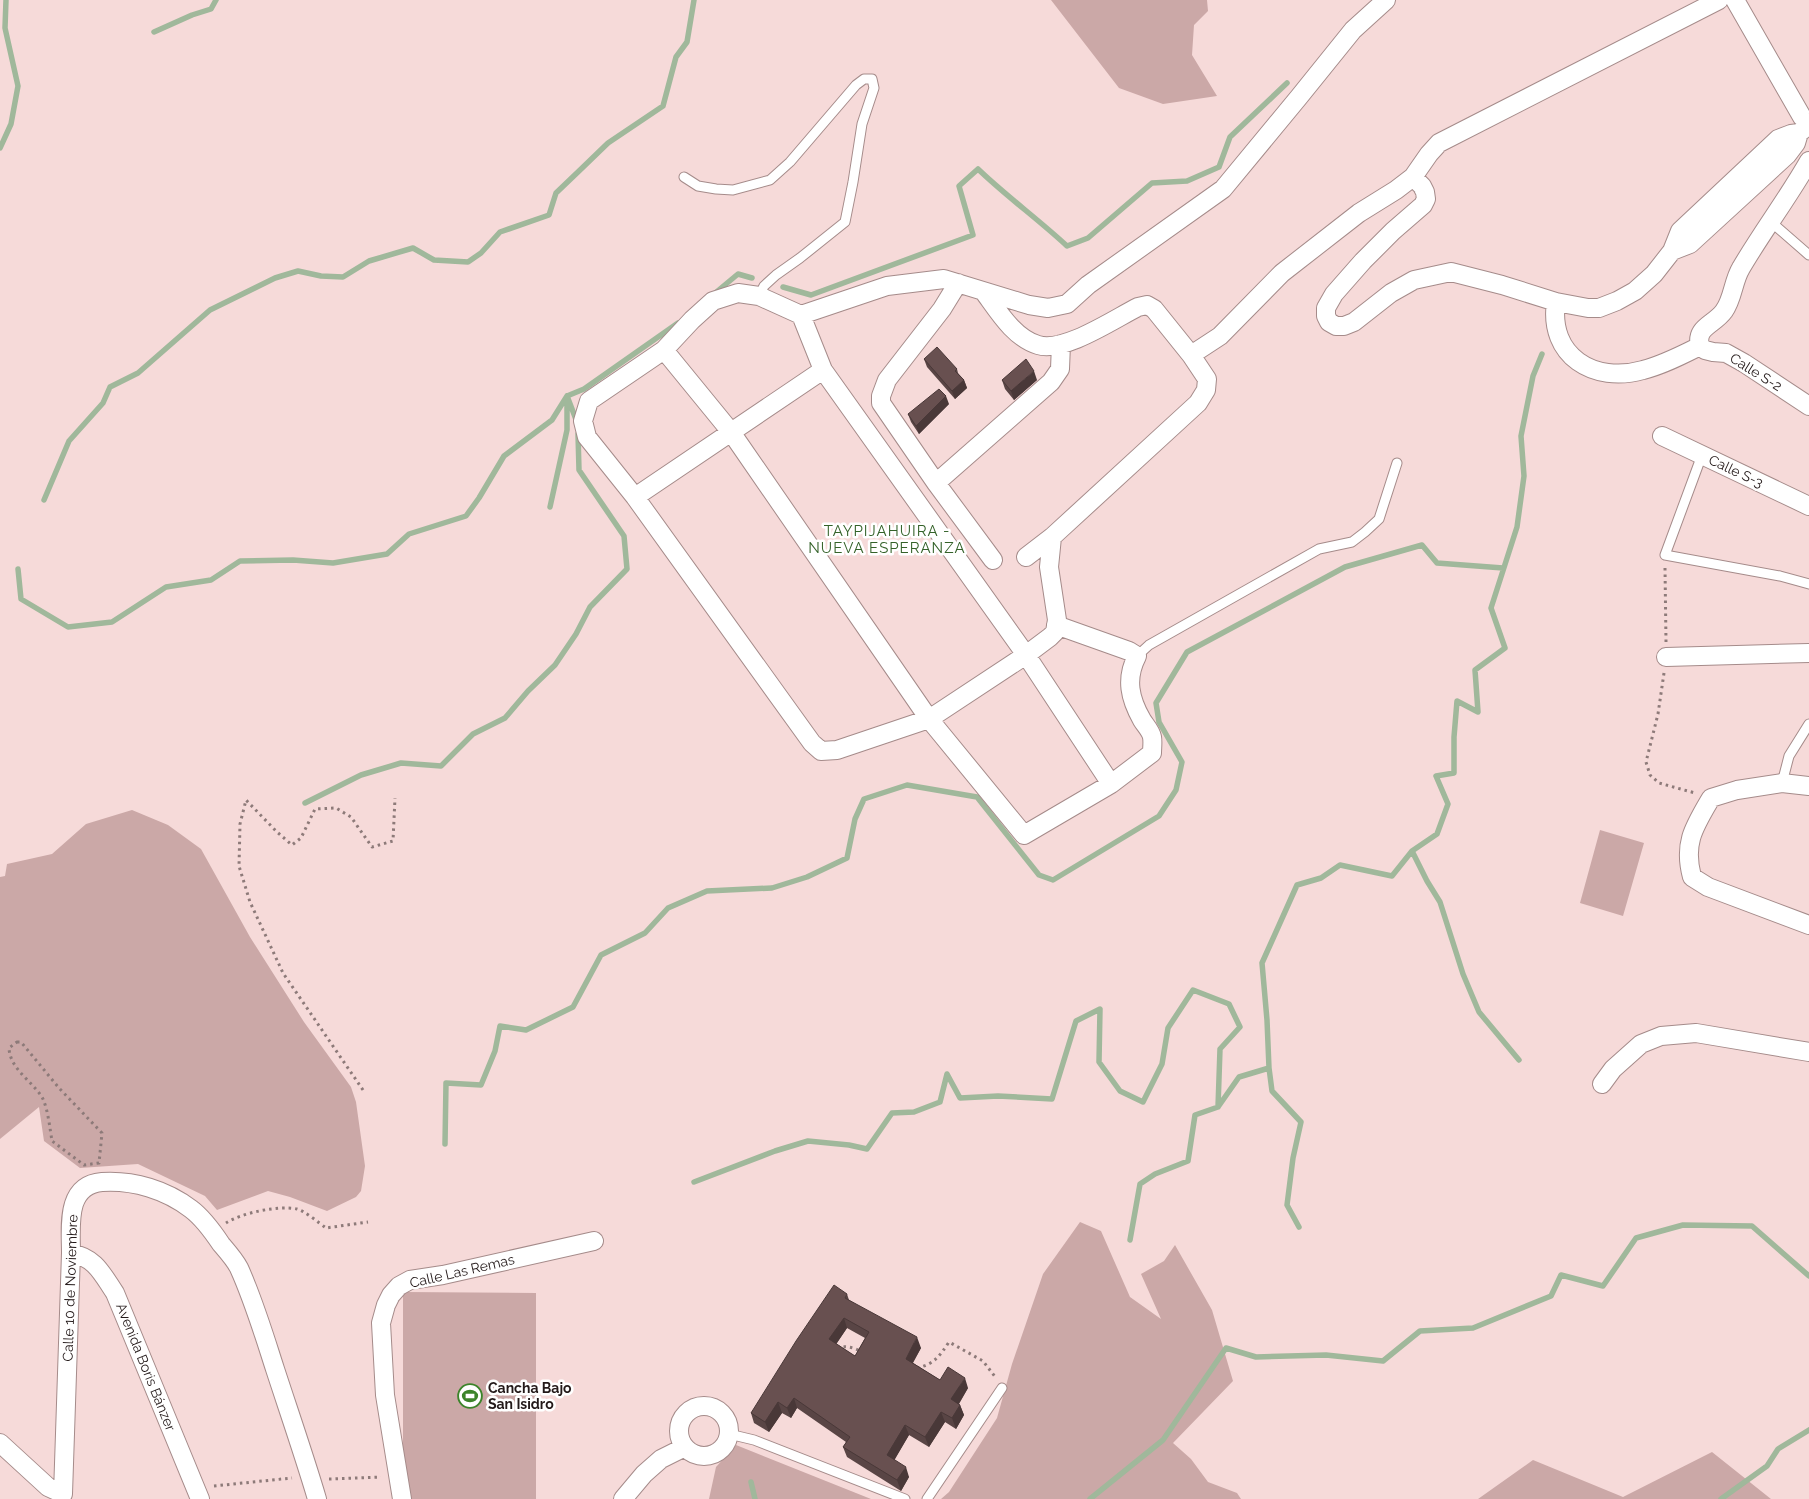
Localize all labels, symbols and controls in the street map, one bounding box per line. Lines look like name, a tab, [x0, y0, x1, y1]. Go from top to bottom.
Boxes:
street label: Calle S-2	[1727, 350, 1785, 394]
street label: Calle S-3	[1706, 451, 1766, 491]
district label: TAYPIJAHUIRA - NUEVA ESPERANZA	[808, 522, 966, 557]
street label: Calle 10 de Noviembre	[59, 1214, 81, 1362]
street label: Calle Las Remas	[408, 1251, 516, 1291]
street label: Avenida Boris Bánzer	[113, 1301, 179, 1433]
place label: Cancha Bajo San Isidro	[488, 1380, 572, 1412]
sports icon: Cancha Bajo San Isidro	[457, 1383, 483, 1409]

